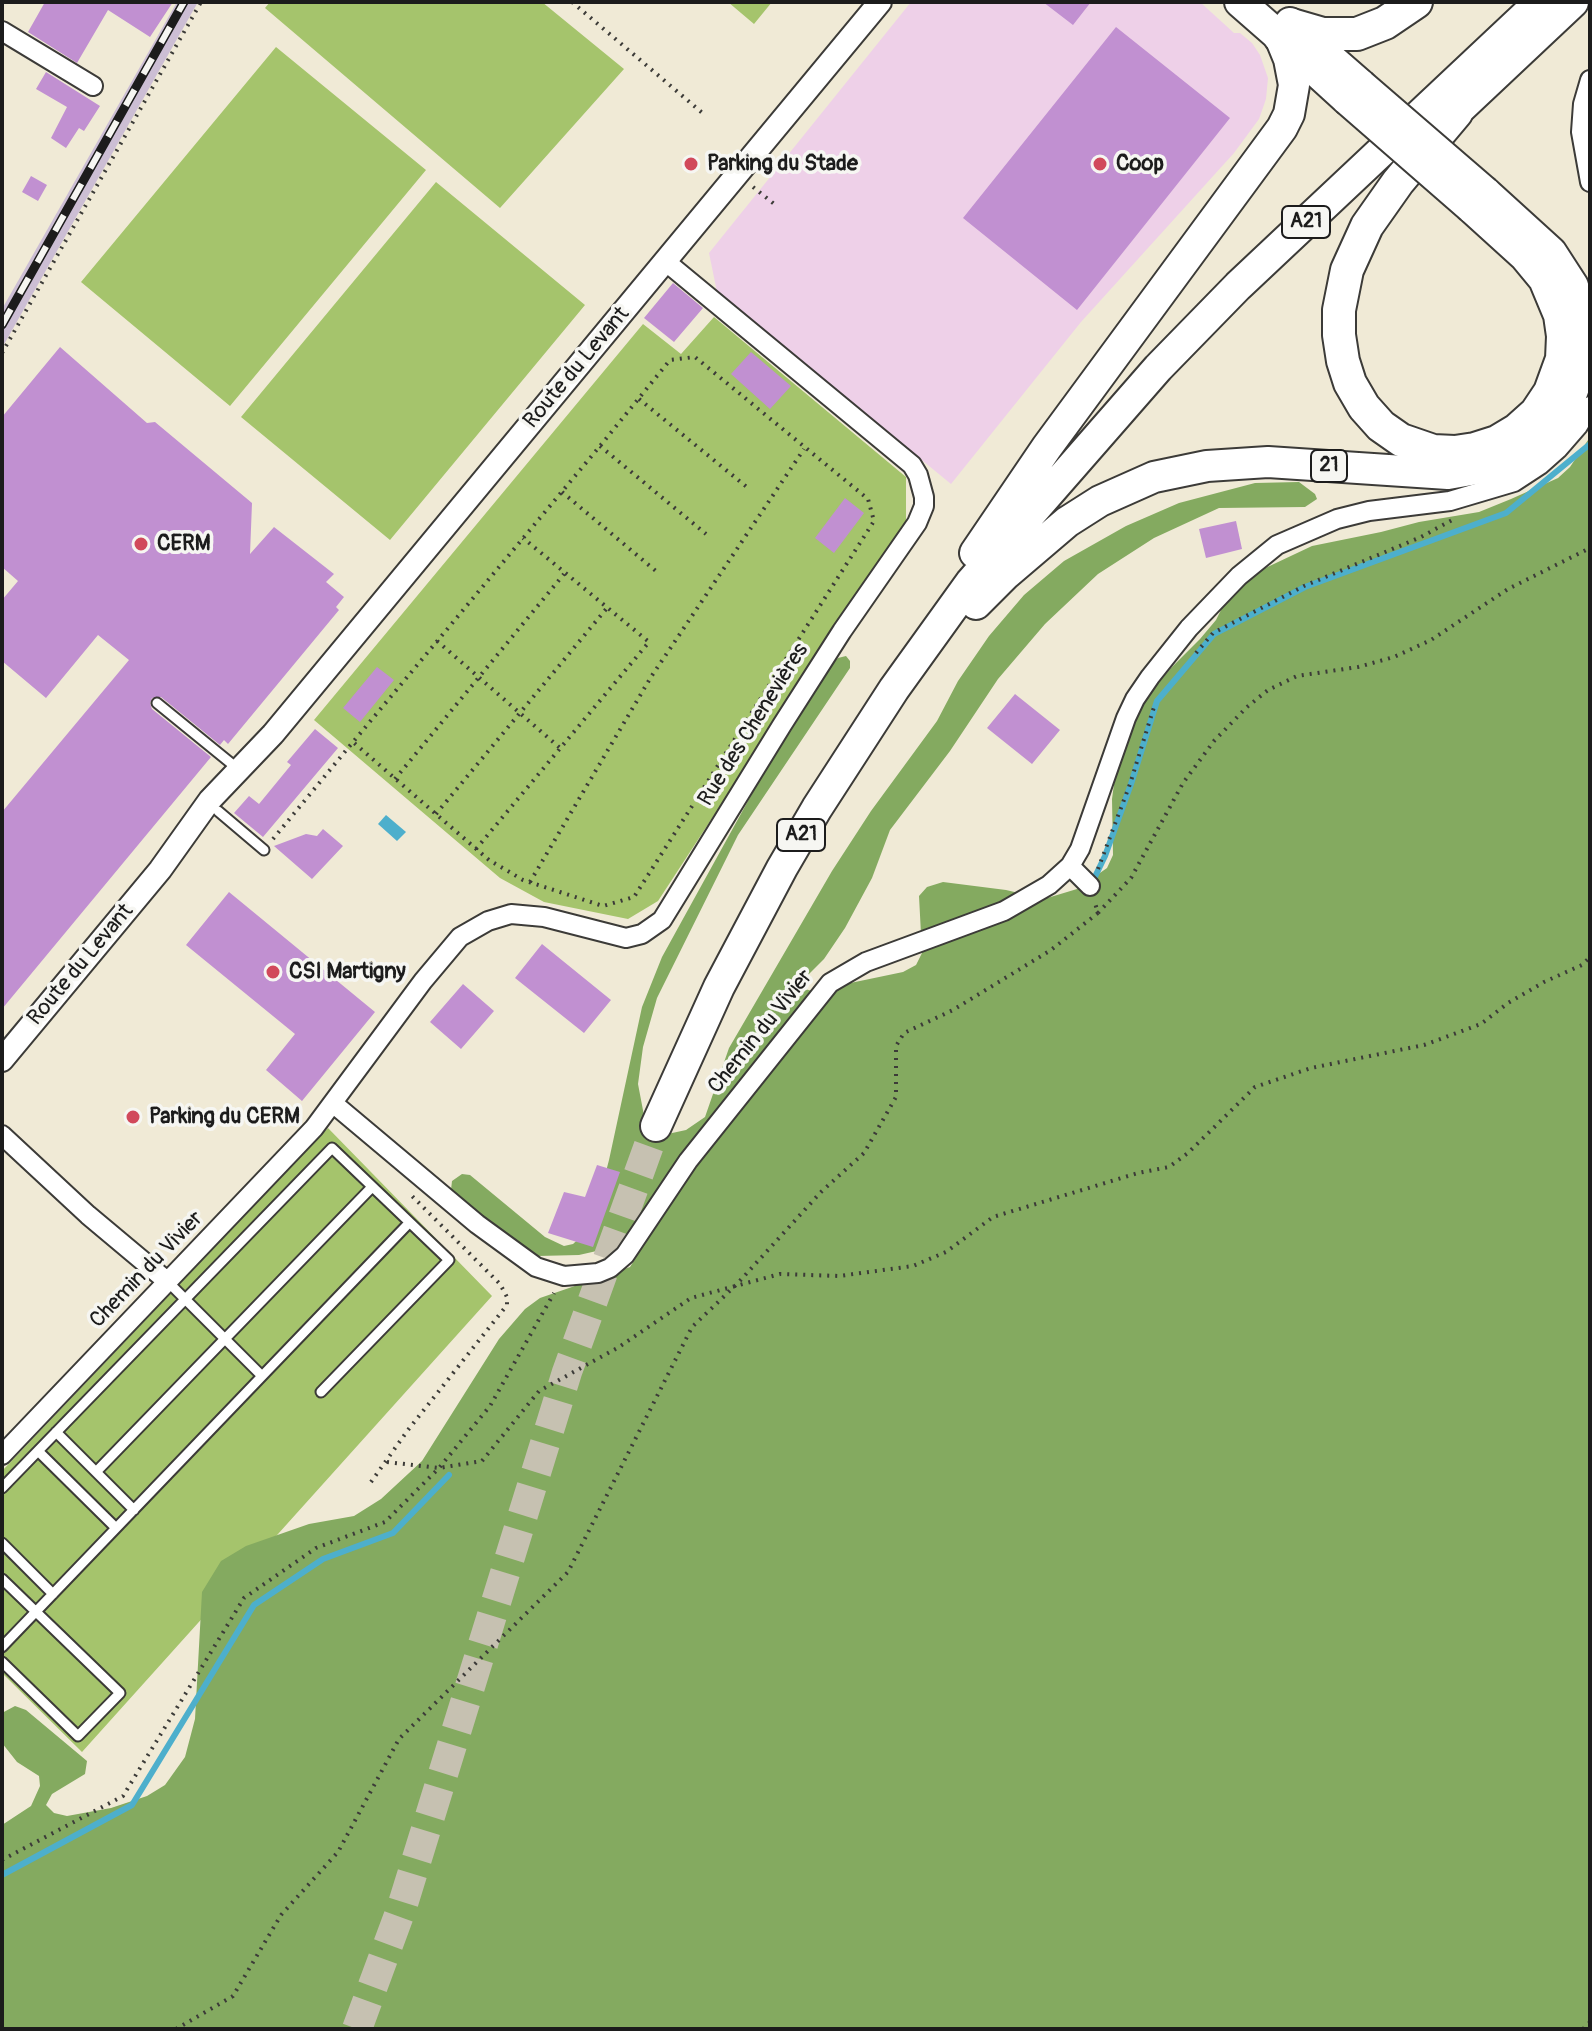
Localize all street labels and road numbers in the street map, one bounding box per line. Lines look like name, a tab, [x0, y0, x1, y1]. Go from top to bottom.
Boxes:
road number: A21	[1282, 206, 1330, 238]
street label: Route du Levant	[519, 302, 635, 434]
road number: 21	[1311, 450, 1347, 482]
street label: Rue des Chenevières	[693, 639, 815, 811]
road number: A21	[777, 819, 825, 851]
street label: Route du Levant	[23, 899, 139, 1031]
street label: Chemin du Vivier	[703, 965, 819, 1099]
street label: Chemin du Vivier	[85, 1206, 209, 1334]

